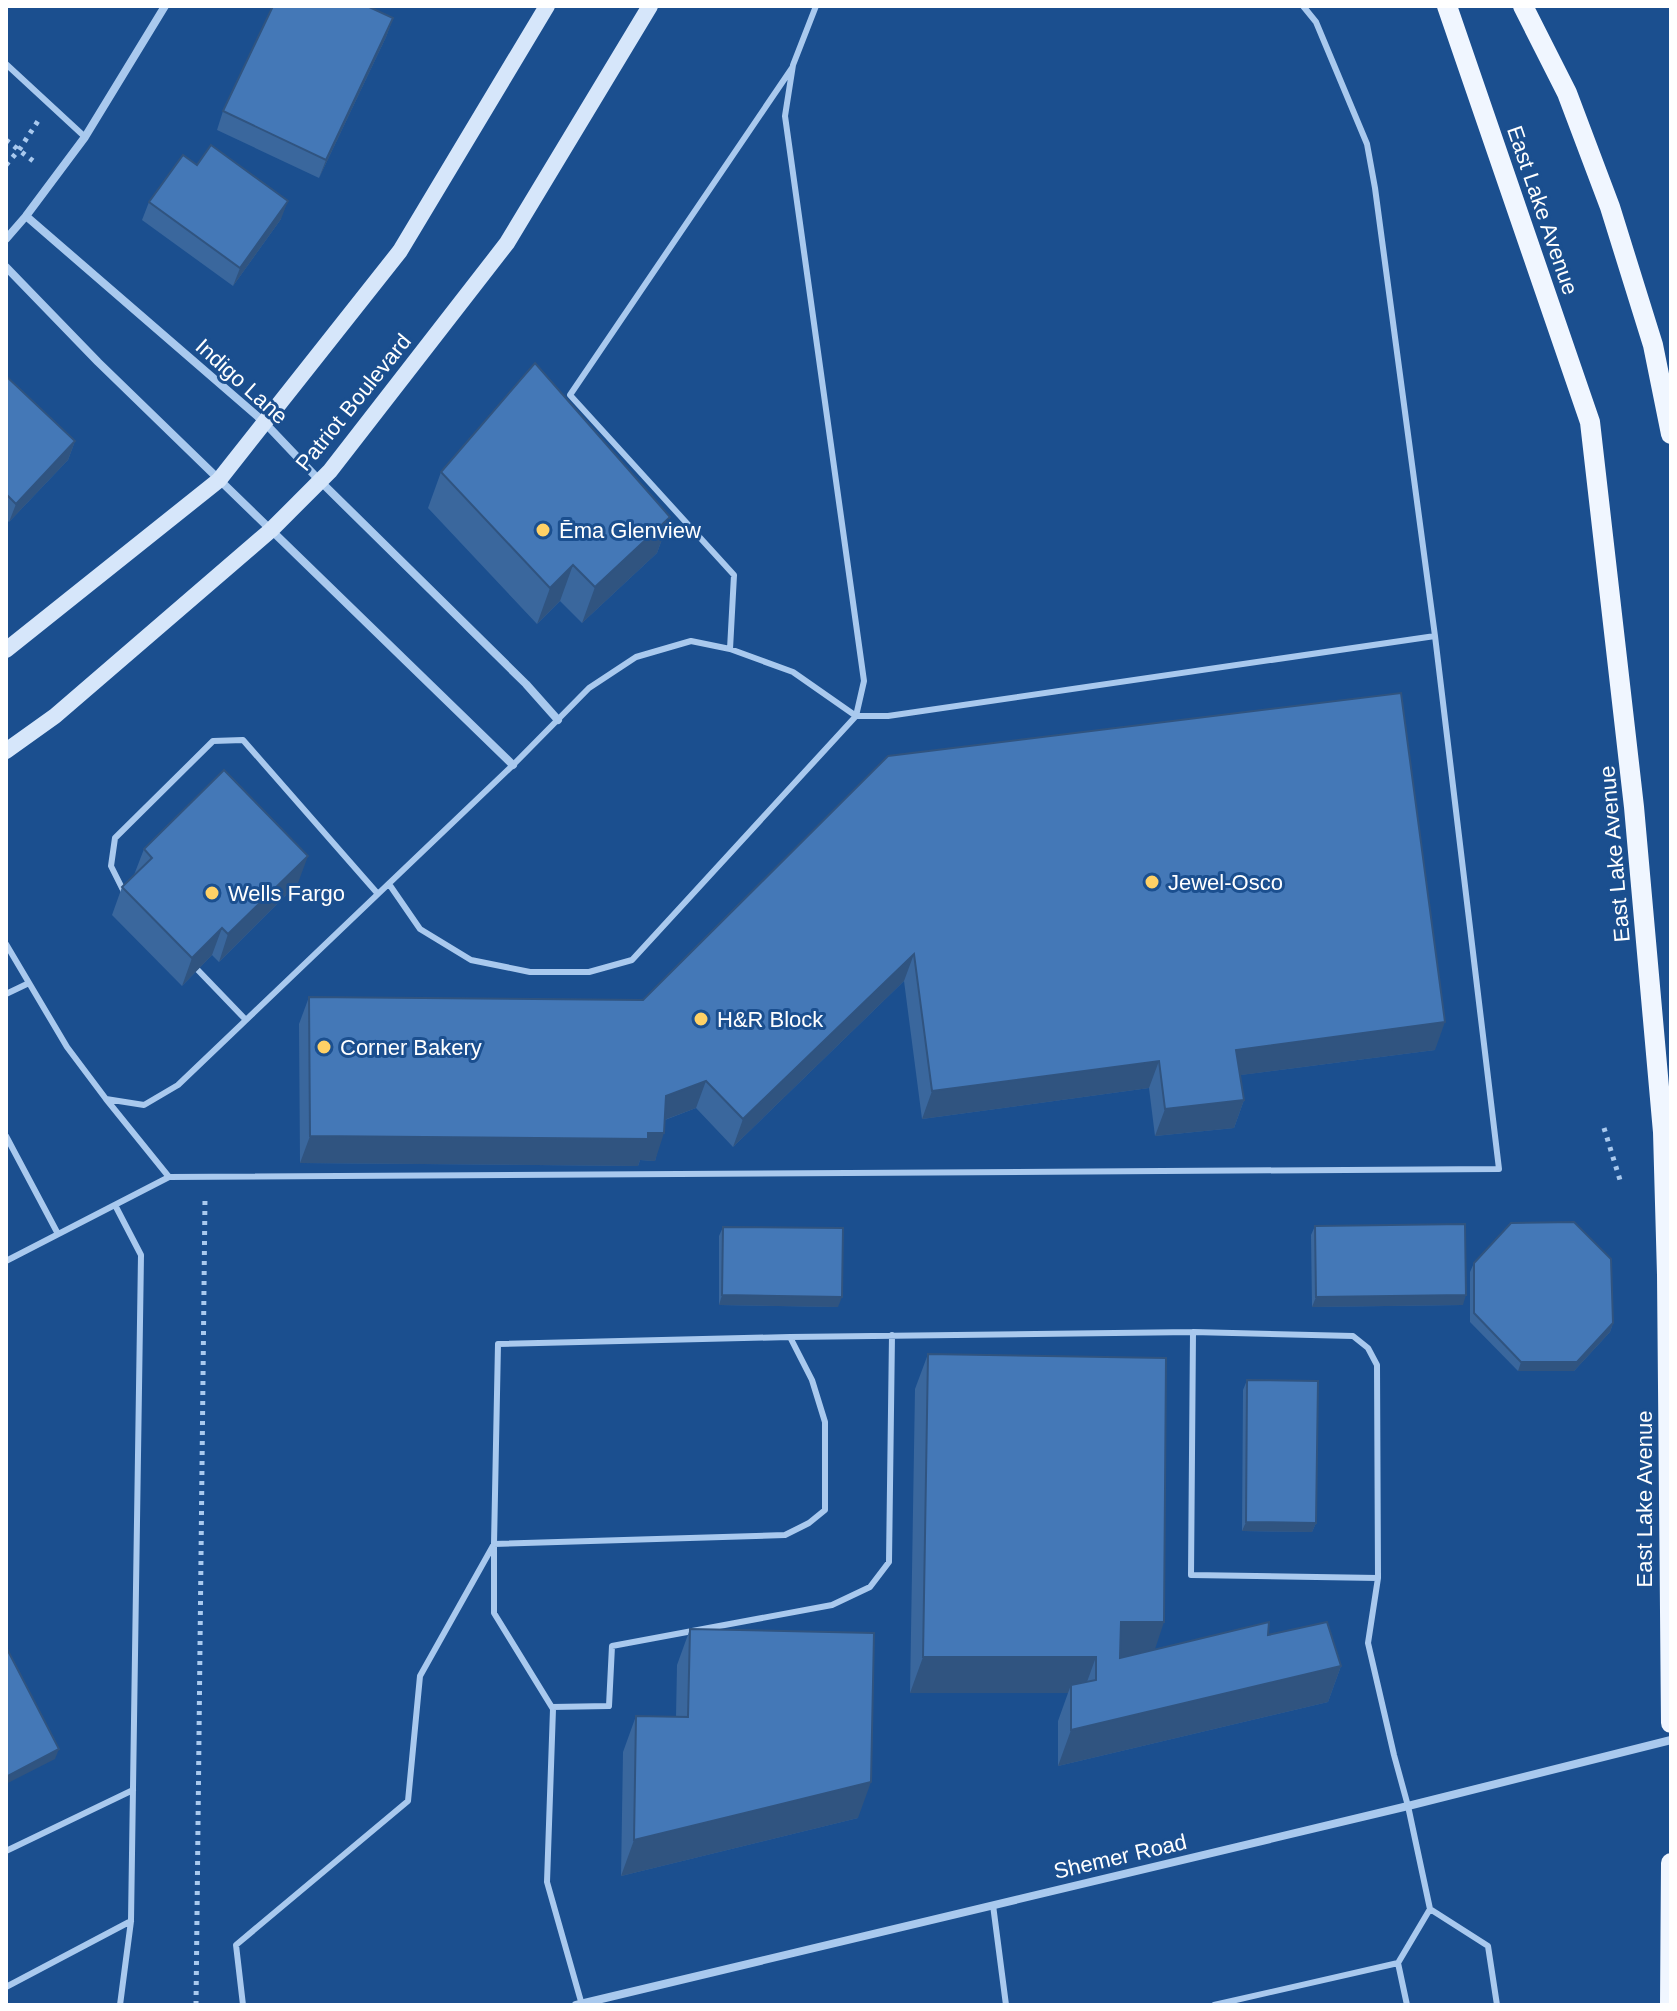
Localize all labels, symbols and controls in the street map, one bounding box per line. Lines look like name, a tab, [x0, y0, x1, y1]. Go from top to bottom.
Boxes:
street label: East Lake Avenue	[1502, 122, 1583, 298]
street label: Patriot Boulevard	[291, 329, 416, 476]
street label: Indigo Lane	[191, 334, 293, 429]
place label: Ēma Glenview	[559, 518, 701, 543]
marker: Ēma Glenview	[534, 521, 552, 539]
street label: East Lake Avenue	[1594, 765, 1635, 943]
place label: Jewel-Osco	[1168, 870, 1283, 895]
marker: Jewel-Osco	[1143, 873, 1161, 891]
place label: Wells Fargo	[228, 881, 345, 906]
marker: Wells Fargo	[203, 884, 221, 902]
place label: H&R Block	[717, 1007, 824, 1032]
marker: H&R Block	[692, 1010, 710, 1028]
place label: Corner Bakery	[340, 1035, 482, 1060]
marker: Corner Bakery	[315, 1038, 333, 1056]
street label: East Lake Avenue	[1632, 1411, 1657, 1587]
street label: Shemer Road	[1051, 1829, 1189, 1884]

